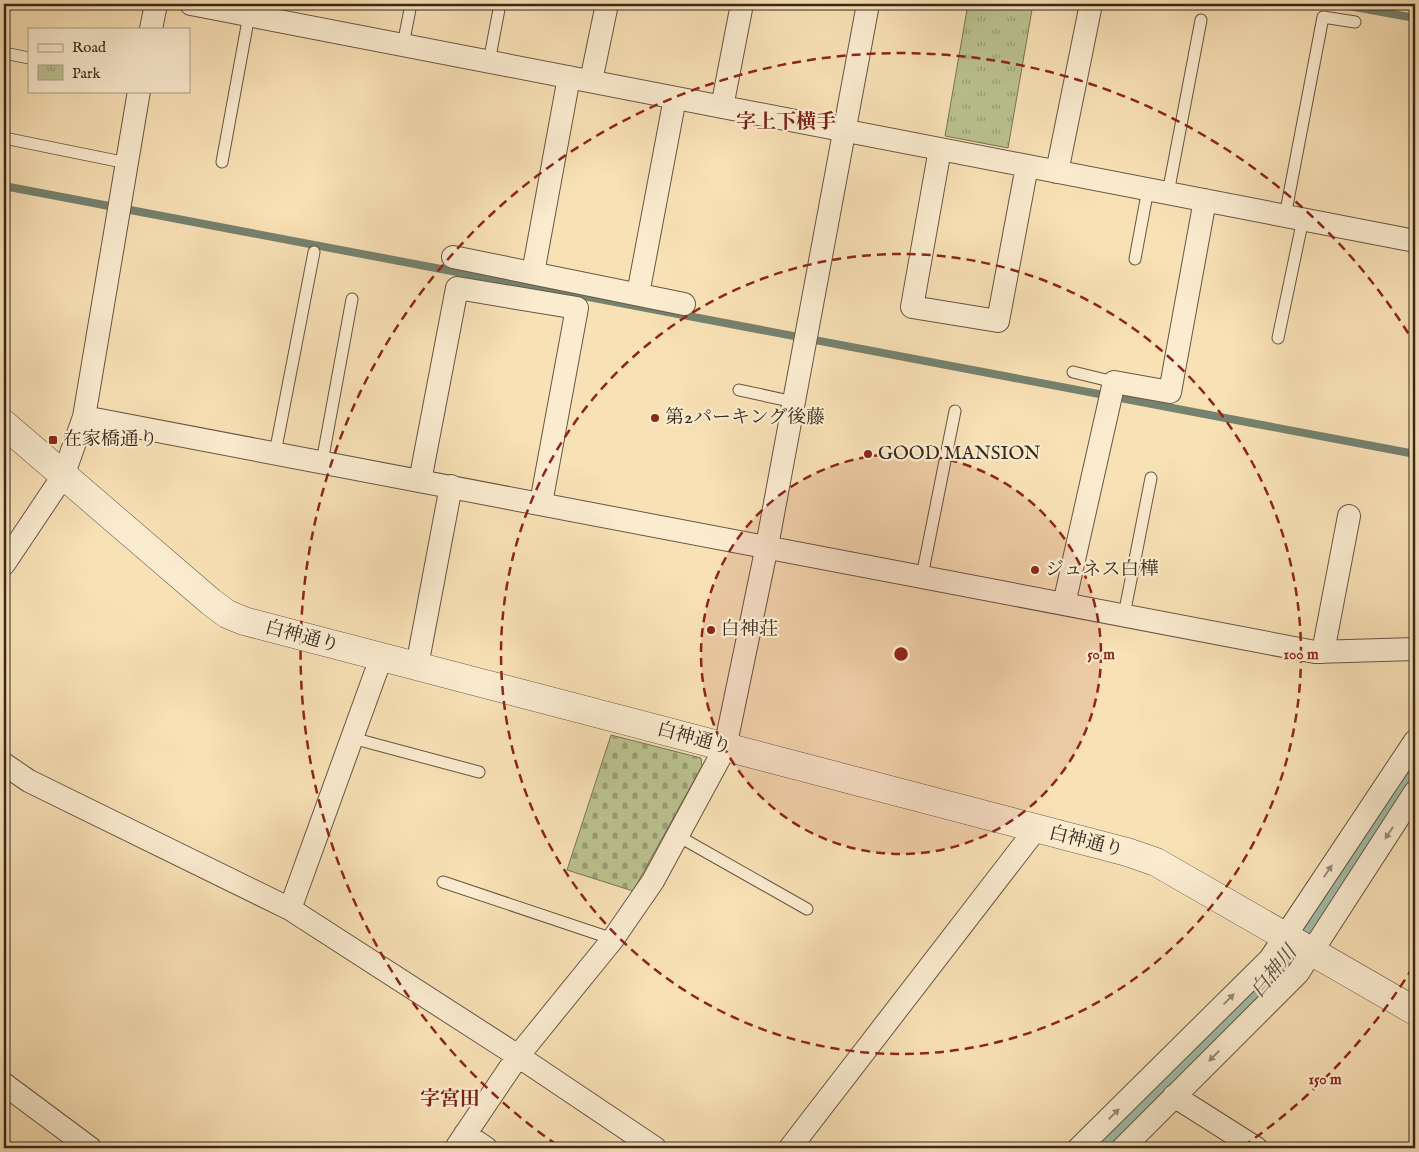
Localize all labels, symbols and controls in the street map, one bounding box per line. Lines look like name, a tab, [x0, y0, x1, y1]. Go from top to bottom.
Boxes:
legend	[28, 28, 190, 92]
text: Road	[72, 38, 107, 57]
text: Park	[72, 64, 102, 83]
district label: 字上下横手	[736, 110, 836, 135]
place label: 第2パーキング後藤	[665, 406, 825, 430]
marker: 第2パーキング後藤	[649, 412, 661, 424]
place label: 在家橋通り	[63, 428, 158, 452]
marker: 在家橋通り	[47, 434, 59, 446]
place label: GOOD MANSION	[878, 442, 1040, 466]
marker: GOOD MANSION	[862, 448, 874, 460]
place label: ジュネス白樺	[1045, 558, 1159, 582]
marker: ジュネス白樺	[1029, 564, 1041, 576]
street label: 白神通り	[262, 616, 342, 658]
place label: 白神荘	[721, 618, 778, 642]
marker: 白神荘	[705, 624, 717, 636]
centre of rings	[892, 645, 910, 663]
text: 50 m	[1087, 645, 1115, 664]
text: 100 m	[1283, 645, 1319, 664]
street label: 白神通り	[654, 718, 734, 760]
street label: 白神通り	[1046, 821, 1126, 863]
one-way arrow	[1384, 826, 1394, 839]
one-way arrow	[1323, 864, 1332, 878]
water label: 白神川	[1245, 939, 1304, 1003]
one-way arrow	[1223, 993, 1235, 1005]
one-way arrow	[1208, 1049, 1220, 1061]
text: 150 m	[1308, 1070, 1342, 1089]
district label: 字宮田	[420, 1087, 480, 1112]
one-way arrow	[1108, 1108, 1120, 1120]

